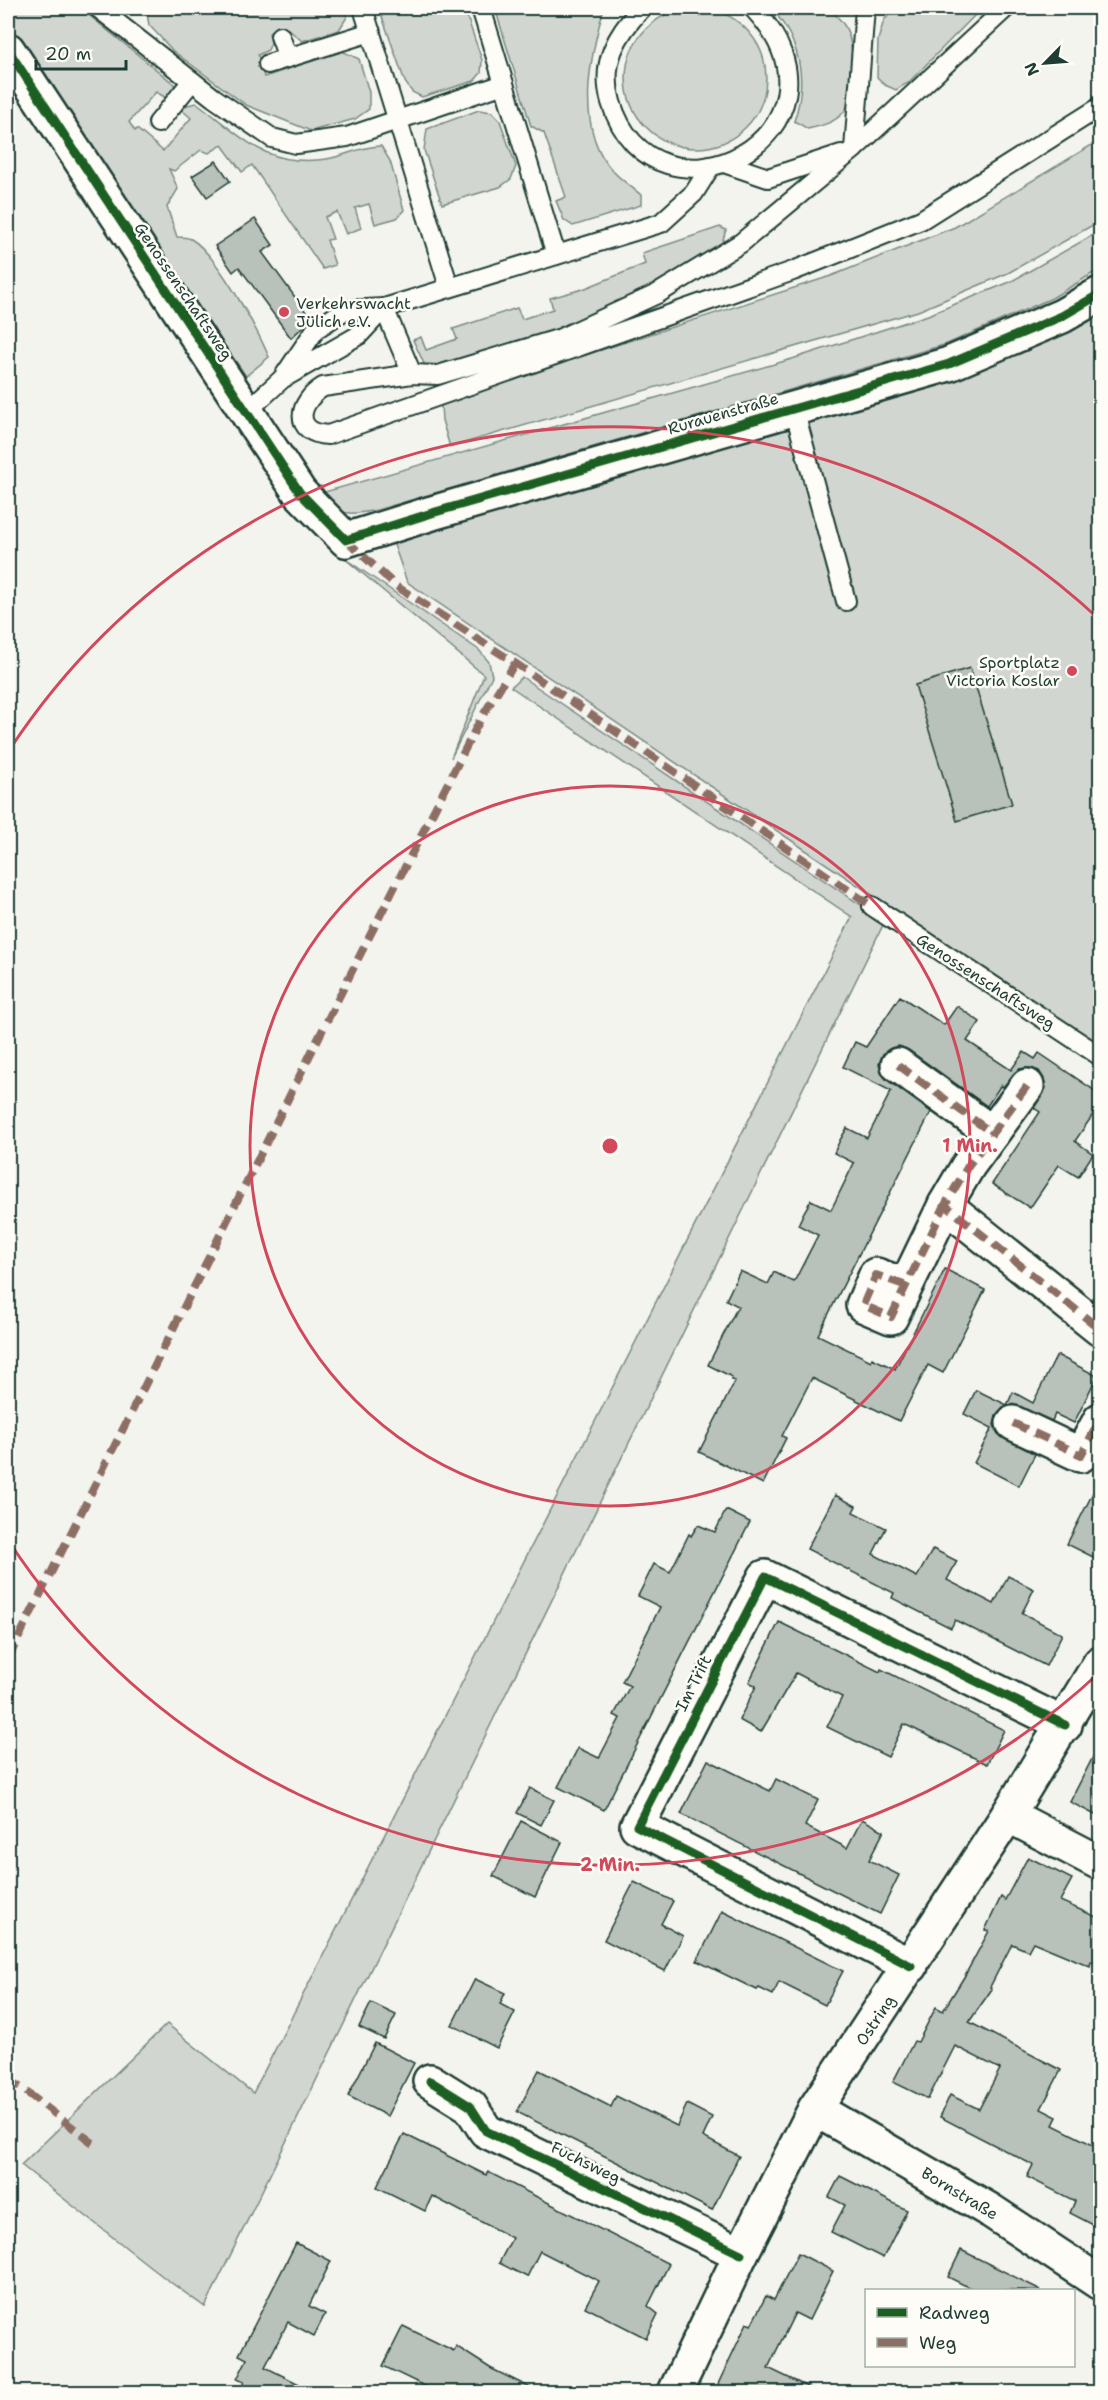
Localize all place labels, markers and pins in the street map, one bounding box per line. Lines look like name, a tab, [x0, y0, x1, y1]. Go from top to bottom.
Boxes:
place label: Verkehrswacht Jülich e.V.	[296, 293, 411, 332]
marker: Verkehrswacht Jülich e.V.	[277, 305, 291, 319]
place label: Sportplatz Victoria Koslar	[946, 652, 1060, 691]
marker: Sportplatz Victoria Koslar	[1065, 664, 1079, 678]
centre of rings	[600, 1136, 620, 1156]

